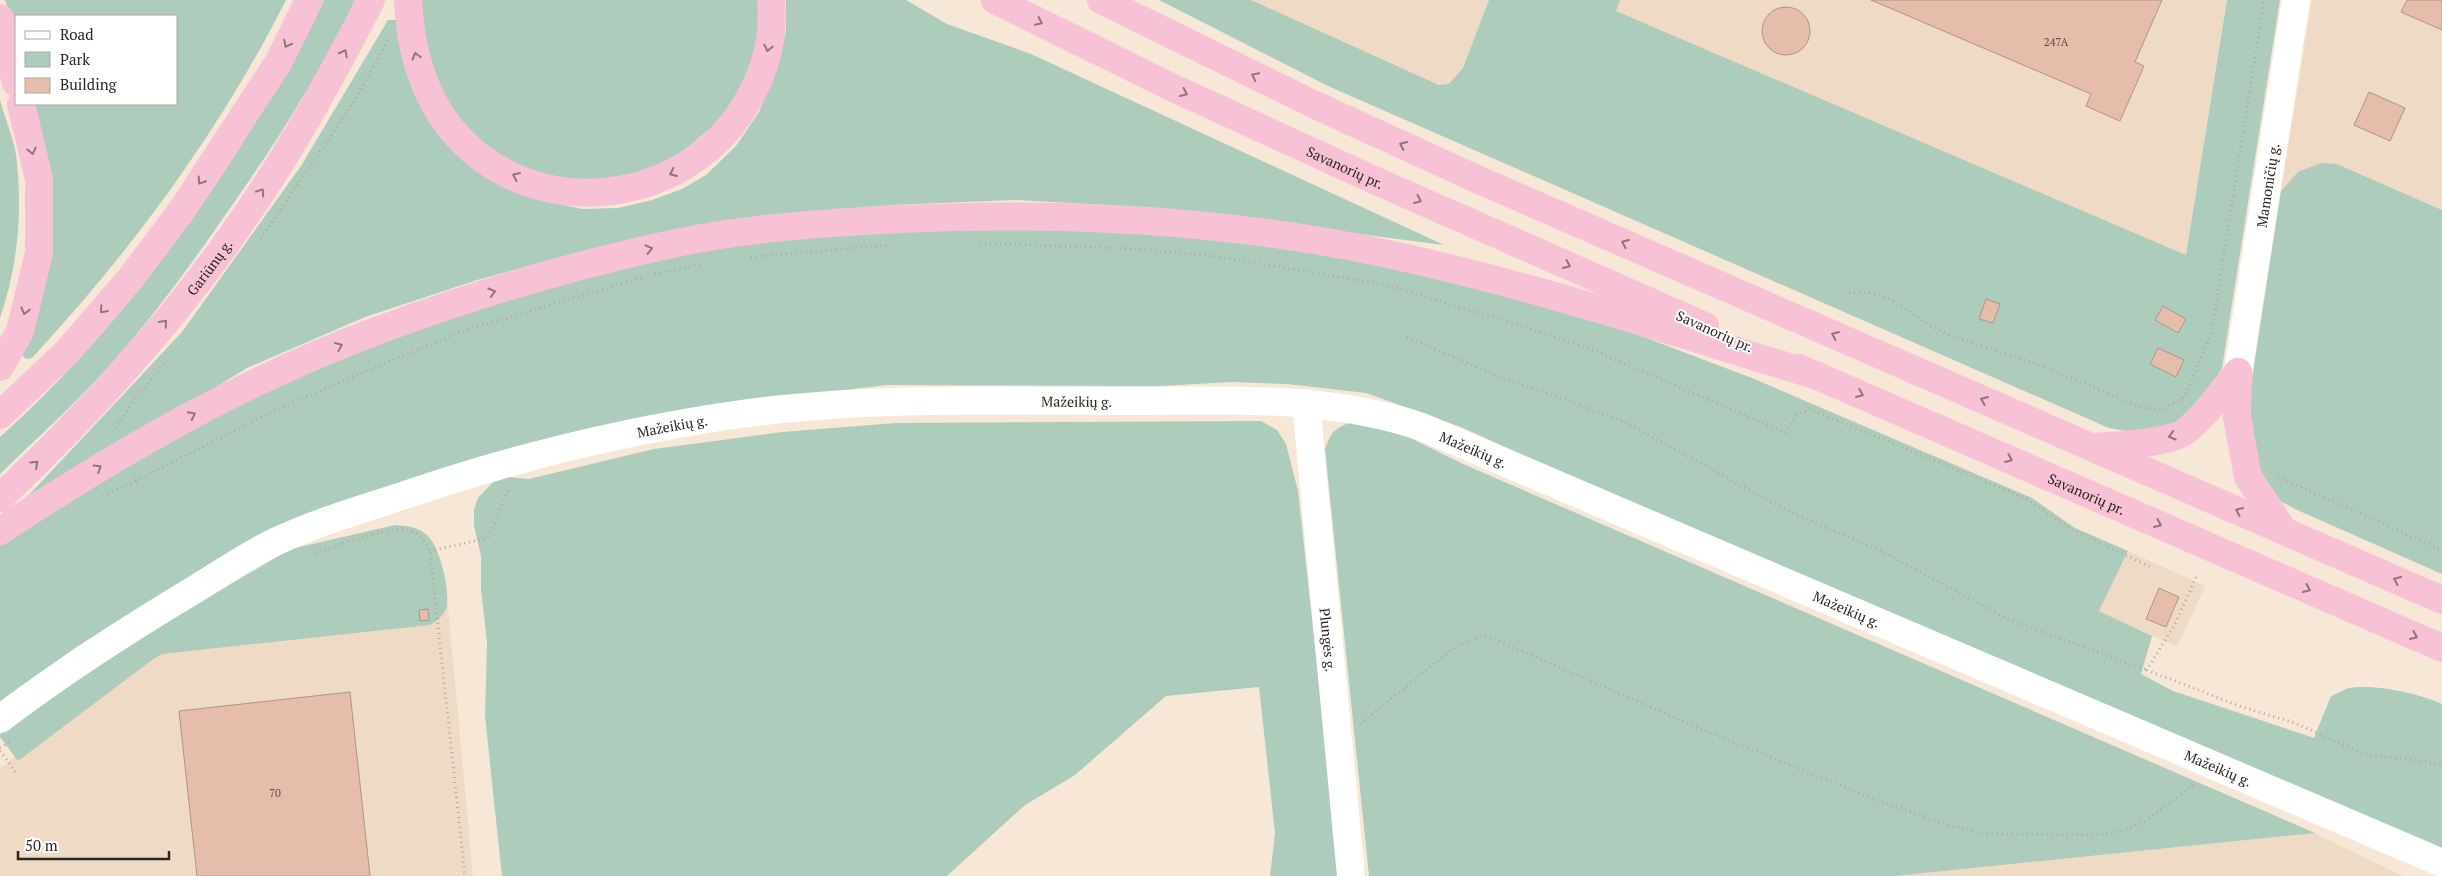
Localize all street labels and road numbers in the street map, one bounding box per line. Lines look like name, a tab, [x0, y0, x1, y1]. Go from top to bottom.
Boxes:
street label: Savanorių pr.	[1304, 141, 1387, 193]
street label: Mamoničių g.	[2251, 142, 2283, 229]
street label: Gariūnų g.	[182, 235, 236, 299]
street label: Savanorių pr.	[1673, 306, 1757, 356]
street label: Mažeikių g.	[1041, 391, 1112, 411]
street label: Mažeikių g.	[635, 410, 709, 441]
street label: Mažeikių g.	[1437, 426, 1510, 472]
street label: Savanorių pr.	[2045, 468, 2129, 519]
street label: Mažeikių g.	[1810, 586, 1883, 631]
street label: Plungės g.	[1316, 607, 1341, 673]
street label: Mažeikių g.	[2182, 745, 2255, 790]

